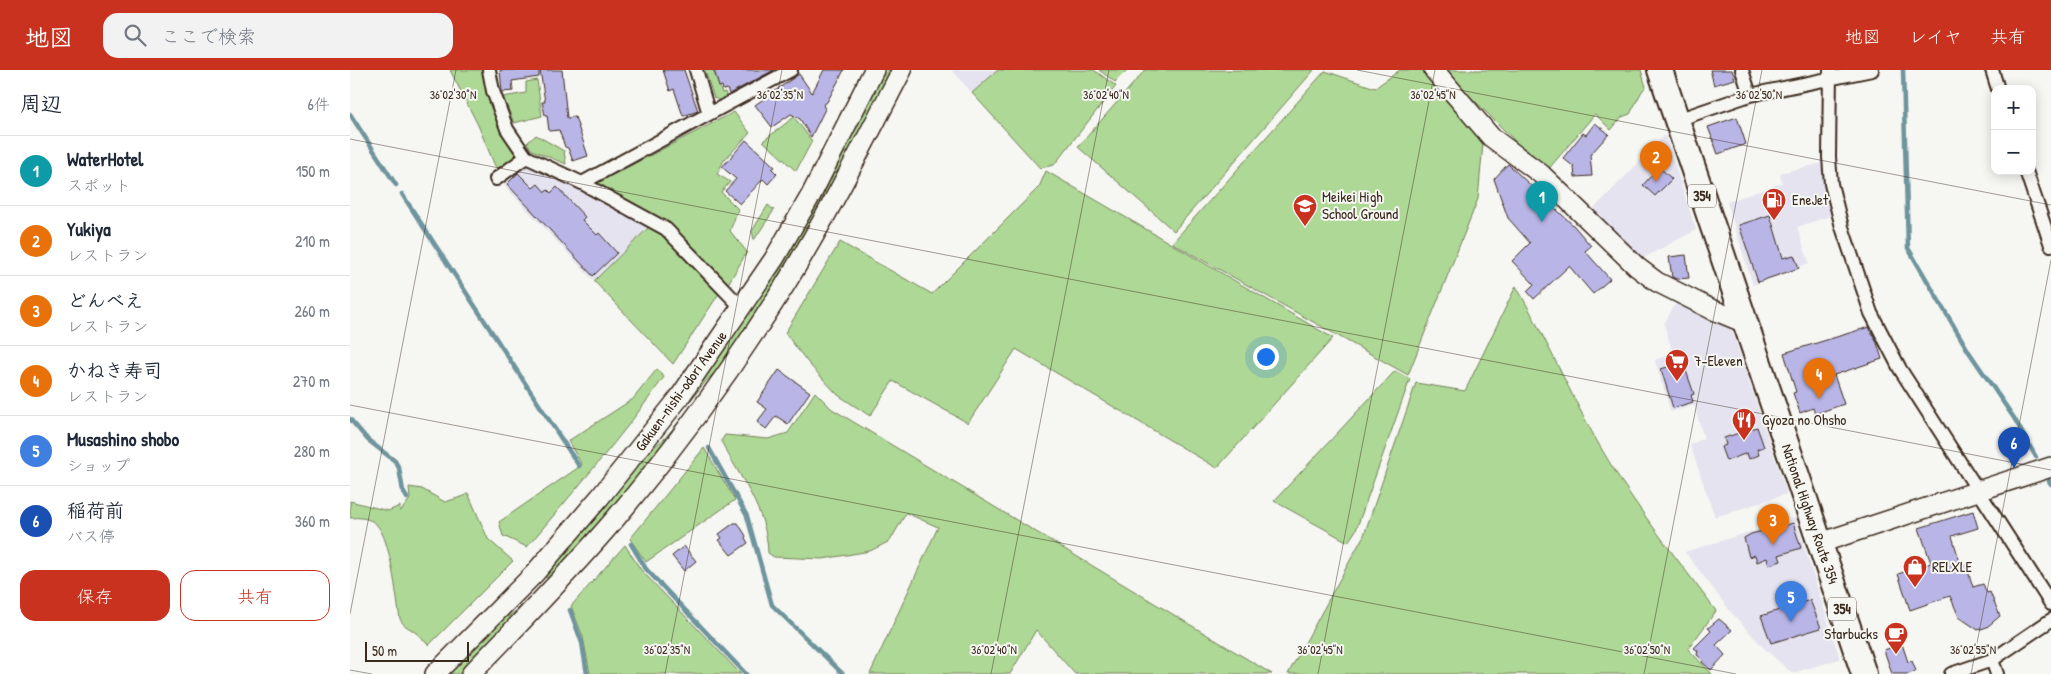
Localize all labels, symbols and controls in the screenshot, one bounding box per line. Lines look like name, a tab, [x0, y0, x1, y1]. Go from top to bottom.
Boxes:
search box	[103, 13, 453, 58]
text: 地図	[25, 21, 73, 53]
icon: search	[121, 21, 149, 49]
text: ここで検索	[161, 23, 256, 49]
text: 地図	[1845, 24, 1881, 49]
text: レイヤ	[1909, 24, 1962, 49]
text: 共有	[1990, 24, 2026, 49]
map controls	[1991, 85, 2036, 175]
button: +	[1991, 85, 2036, 130]
text: 36°02'30"N	[430, 86, 476, 103]
text: 36°02'35"N	[757, 86, 803, 103]
text: 36°02'40"N	[1083, 86, 1129, 103]
text: 36°02'45"N	[1410, 86, 1456, 103]
text: 36°02'50"N	[1736, 86, 1782, 103]
text: 周辺	[20, 89, 62, 118]
text: 6件	[308, 93, 330, 115]
button: −	[1991, 130, 2036, 175]
pin: 2	[1640, 141, 1672, 182]
text: WaterHotel	[67, 146, 143, 172]
text: 1	[33, 160, 39, 182]
text: 150 m	[296, 160, 330, 182]
text: スポット	[67, 174, 131, 196]
pin: 1	[1526, 181, 1558, 222]
road number: 354	[1688, 184, 1716, 208]
place label: Meikei High School Ground	[1322, 186, 1398, 224]
fuel station icon: EneJet	[1761, 187, 1787, 221]
place label: EneJet	[1792, 189, 1829, 210]
school or university icon: Meikei High School Ground	[1292, 193, 1318, 227]
text: Yukiya	[67, 216, 111, 242]
text: 2	[32, 230, 40, 252]
text: 210 m	[295, 230, 330, 252]
text: レストラン	[67, 244, 148, 266]
text: どんべえ	[67, 287, 144, 313]
text: 3	[32, 300, 40, 322]
text: 260 m	[294, 300, 330, 322]
text: レストラン	[67, 315, 148, 337]
street label: Gakuen-nishi-odori Avenue	[630, 326, 732, 455]
your location	[1253, 344, 1279, 370]
supermarket icon: 7-Eleven	[1664, 348, 1690, 382]
place label: 7-Eleven	[1694, 350, 1743, 371]
text: かねき寿司	[67, 357, 162, 383]
pin: 4	[1803, 358, 1835, 399]
text: 4	[33, 370, 39, 392]
text: 270 m	[293, 370, 330, 392]
text: レストラン	[67, 385, 148, 407]
restaurant icon: Gyoza no Ohsho	[1731, 407, 1757, 441]
place label: Gyoza no Ohsho	[1762, 409, 1846, 430]
text: Musashino shobo	[67, 426, 179, 452]
pin: 6	[1998, 427, 2030, 468]
text: 5	[33, 440, 39, 462]
text: 280 m	[294, 440, 330, 462]
street label: National Highway Route 354	[1777, 441, 1844, 587]
text: ショップ	[67, 454, 130, 476]
text: 稲荷前	[67, 497, 124, 523]
pin: 3	[1757, 504, 1789, 545]
text: 6	[33, 510, 39, 532]
text: 360 m	[295, 510, 330, 532]
text: バス停	[67, 525, 115, 547]
shop icon: RELXLE	[1902, 554, 1928, 588]
place label: RELXLE	[1932, 556, 1973, 577]
button: 保存	[20, 570, 170, 621]
button: 共有	[180, 570, 330, 621]
pin: 5	[1775, 581, 1807, 622]
road number: 354	[1828, 598, 1856, 620]
cafe icon: Starbucks	[1883, 621, 1909, 655]
place label: Starbucks	[1824, 623, 1878, 644]
scale bar	[365, 639, 469, 662]
text: 50 m	[372, 641, 397, 660]
text: 36°02'35"N	[644, 641, 690, 658]
text: 36°02'40"N	[971, 641, 1017, 658]
text: 36°02'45"N	[1297, 641, 1343, 658]
text: 36°02'50"N	[1624, 641, 1670, 658]
text: 36°02'55"N	[1950, 641, 1996, 658]

